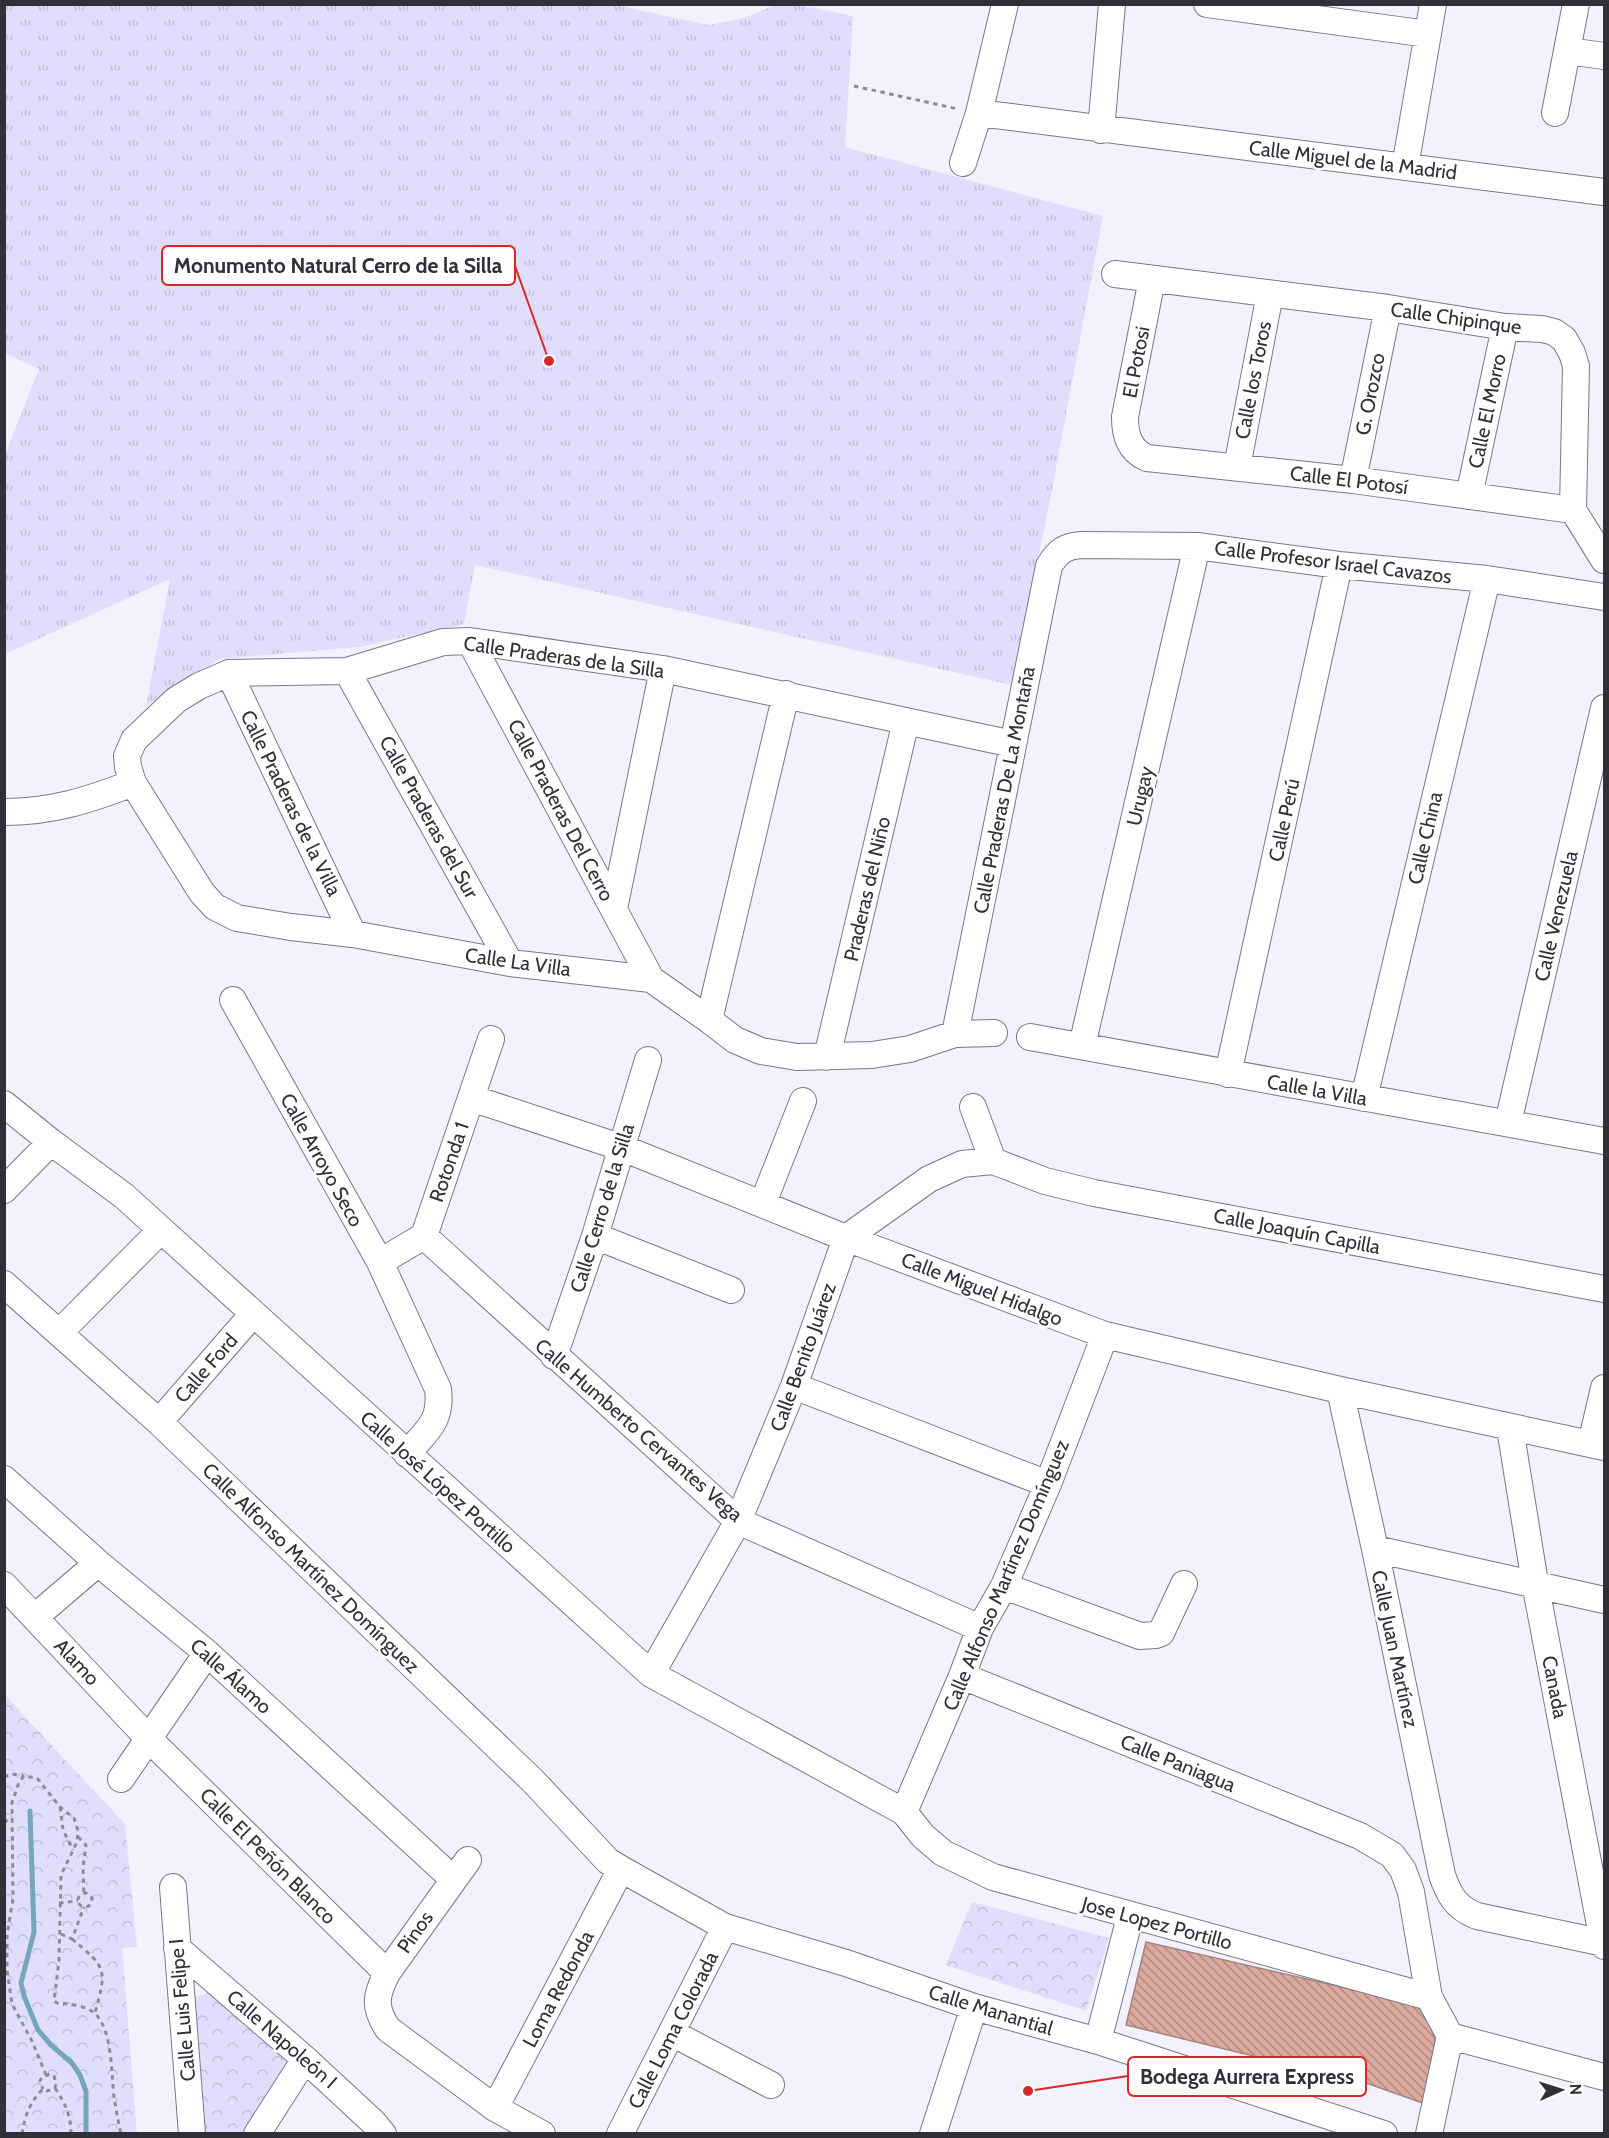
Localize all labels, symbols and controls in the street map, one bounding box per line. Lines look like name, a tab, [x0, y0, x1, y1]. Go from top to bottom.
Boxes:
street label: Calle Miguel de la Madrid	[1248, 135, 1458, 185]
callout: Monumento Natural Cerro de la Silla	[162, 246, 515, 285]
text: Monumento Natural Cerro de la Silla	[174, 253, 503, 278]
street label: Calle Chipinque	[1389, 297, 1523, 339]
street label: Calle los Toros	[1230, 319, 1276, 441]
street label: El Potosi	[1117, 324, 1155, 400]
street label: G. Orozco	[1350, 351, 1390, 437]
street label: Calle El Morro	[1463, 351, 1511, 471]
street label: Calle El Potosí	[1289, 461, 1409, 499]
street label: Calle Profesor Israel Cavazos	[1213, 536, 1453, 588]
street label: Calle Praderas de la Silla	[462, 631, 666, 683]
street label: Calle Praderas De La Montaña	[968, 664, 1040, 916]
street label: Calle Praderas de la Villa	[236, 706, 347, 900]
street label: Calle Praderas Del Cerro	[503, 715, 619, 905]
street label: Calle Praderas del Sur	[374, 732, 484, 903]
street label: Urugay	[1122, 764, 1158, 828]
street label: Calle Perú	[1264, 776, 1304, 864]
street label: Calle China	[1403, 789, 1447, 887]
street label: Praderas del Niño	[839, 814, 895, 964]
street label: Calle Venezuela	[1529, 848, 1583, 984]
street label: Calle La Villa	[464, 943, 573, 981]
street label: Calle la Villa	[1265, 1069, 1369, 1111]
street label: Calle Arroyo Seco	[275, 1089, 369, 1231]
street label: Rotonda 1	[424, 1119, 474, 1205]
street label: Calle Cerro de la Silla	[565, 1120, 639, 1296]
street label: Calle Joaquín Capilla	[1212, 1203, 1383, 1259]
street label: Calle Miguel Hidalgo	[898, 1247, 1066, 1331]
street label: Calle Benito Juárez	[765, 1279, 841, 1435]
street label: Calle Ford	[169, 1329, 243, 1407]
street label: Calle Humberto Cervantes Vega	[530, 1333, 748, 1527]
street label: Calle José López Portillo	[355, 1406, 521, 1558]
street label: Calle Alfonso Martínez Domínguez	[938, 1436, 1074, 1714]
street label: Calle Alfonso Martínez Domínguez	[198, 1458, 424, 1678]
street label: Calle Juan Martínez	[1367, 1568, 1423, 1730]
street label: Calle Álamo	[185, 1633, 277, 1719]
street label: Alamo	[49, 1634, 105, 1690]
street label: Canada	[1537, 1654, 1573, 1721]
street label: Calle Paniagua	[1117, 1729, 1239, 1797]
street label: Calle El Peñón Blanco	[195, 1783, 341, 1929]
street label: Jose Lopez Portillo	[1078, 1891, 1235, 1955]
street label: Pinos	[392, 1906, 438, 1958]
street label: Loma Redonda	[517, 1926, 599, 2051]
street label: Calle Luis Felipe I	[164, 1938, 200, 2082]
street label: Calle Loma Colorada	[623, 1947, 723, 2113]
street label: Calle Manantial	[926, 1980, 1056, 2040]
street label: Calle Napoleón I	[222, 1985, 342, 2093]
callout: Bodega Aurrera Express	[1128, 2057, 1366, 2096]
north arrow	[1531, 2060, 1591, 2120]
text: Bodega Aurrera Express	[1140, 2064, 1354, 2089]
text: N	[1566, 2083, 1585, 2095]

